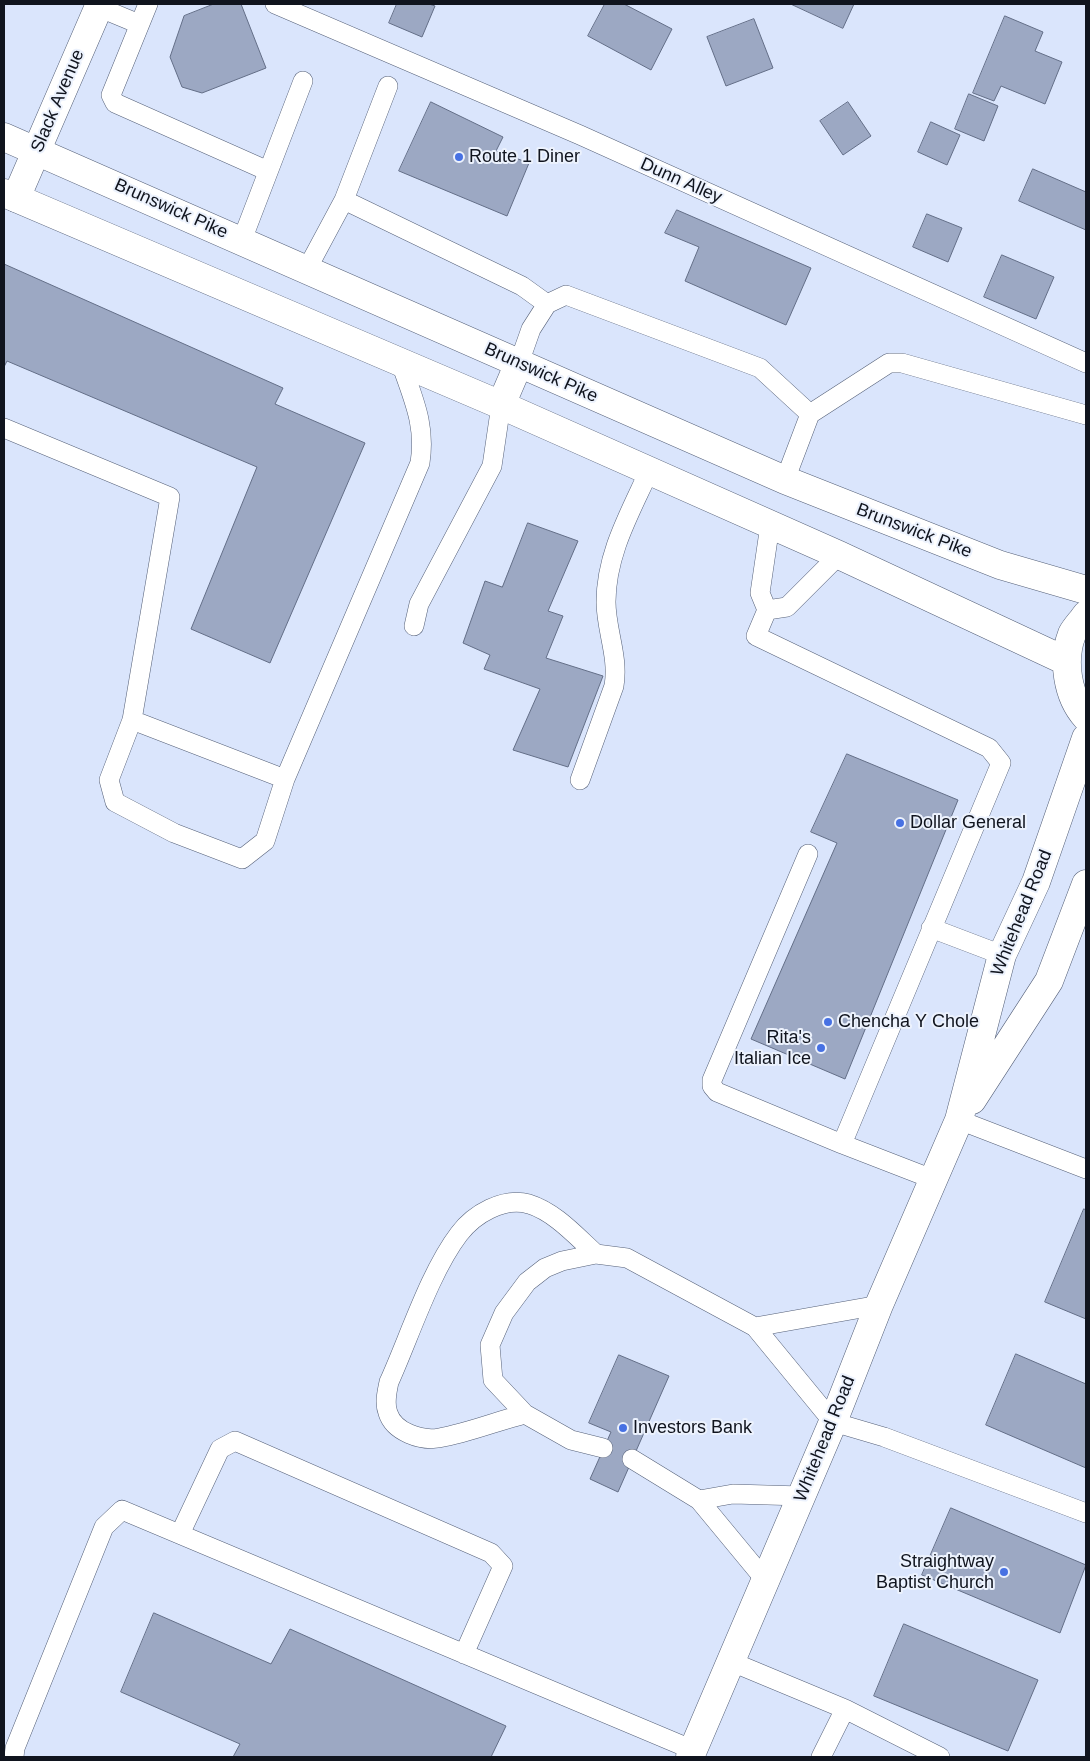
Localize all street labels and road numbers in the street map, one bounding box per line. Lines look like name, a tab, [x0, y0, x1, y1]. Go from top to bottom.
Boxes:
street label: Slack Avenue	[27, 46, 89, 156]
street label: Dunn Alley	[637, 153, 725, 209]
street label: Brunswick Pike	[111, 174, 231, 244]
street label: Brunswick Pike	[481, 338, 601, 408]
street label: Brunswick Pike	[853, 499, 975, 563]
street label: Whitehead Road	[987, 847, 1057, 979]
street label: Whitehead Road	[790, 1373, 860, 1505]

